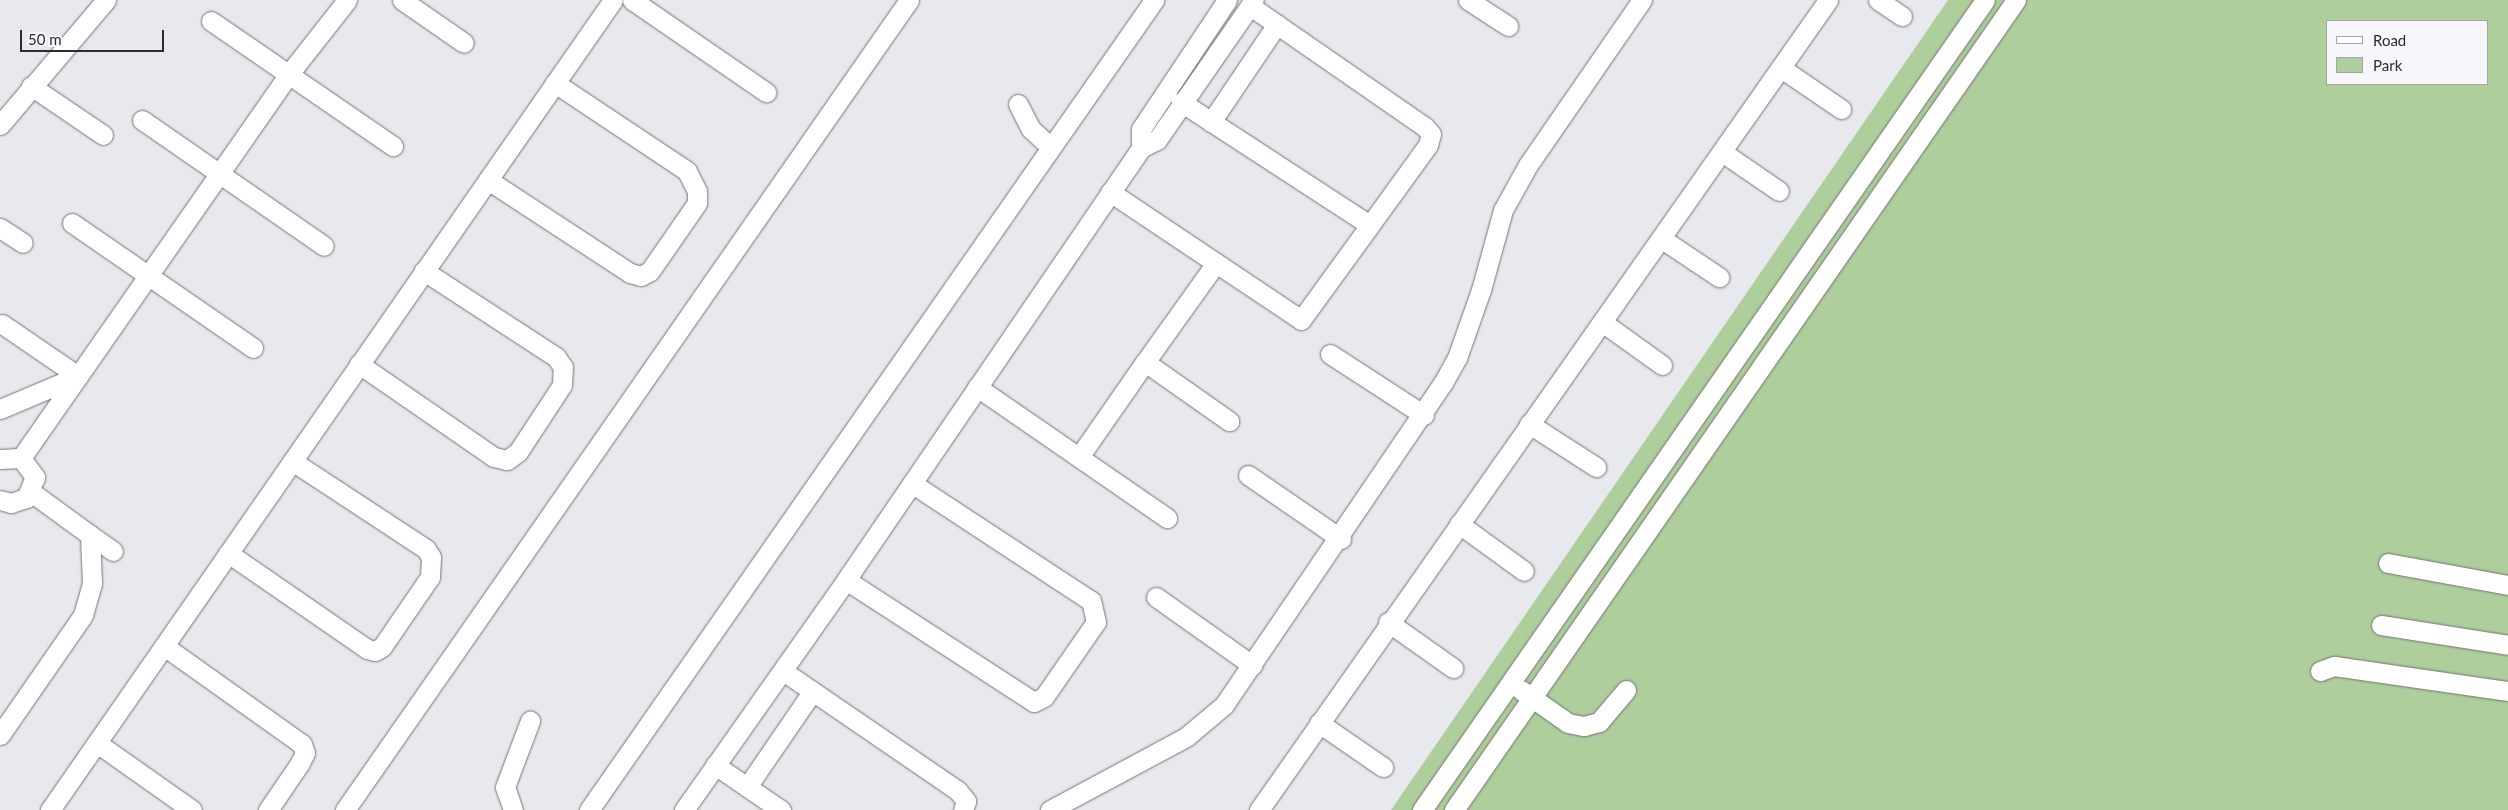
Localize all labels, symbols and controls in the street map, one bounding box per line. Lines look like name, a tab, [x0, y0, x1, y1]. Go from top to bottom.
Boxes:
scale bar	[22, 20, 166, 52]
legend	[2326, 20, 2488, 85]
text: 50 m	[28, 30, 62, 48]
text: Road	[2373, 31, 2406, 49]
text: Park	[2373, 56, 2402, 74]

